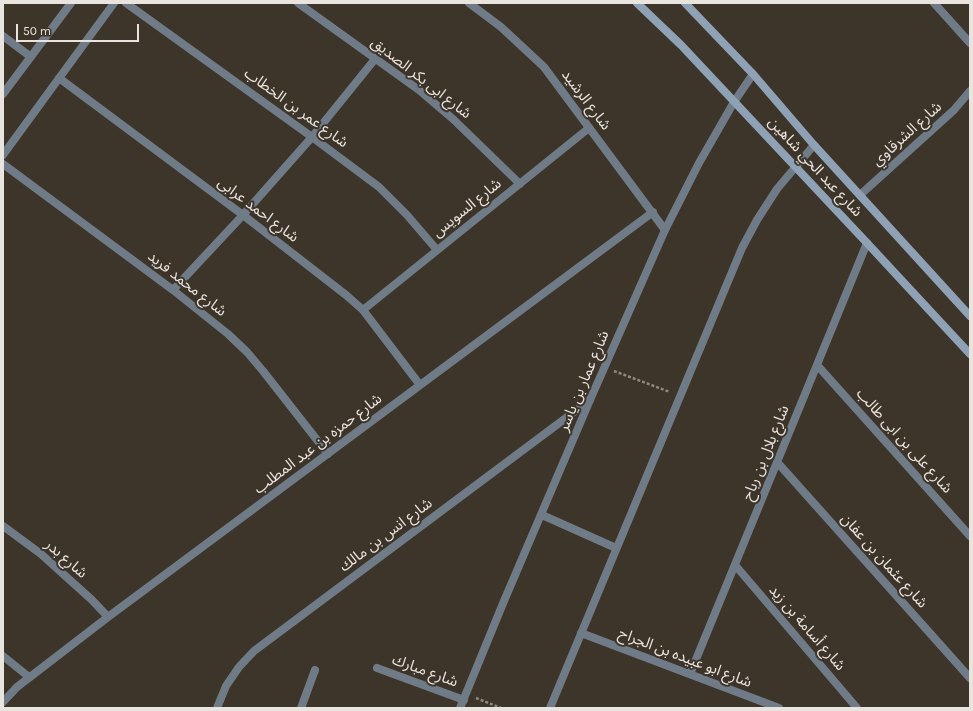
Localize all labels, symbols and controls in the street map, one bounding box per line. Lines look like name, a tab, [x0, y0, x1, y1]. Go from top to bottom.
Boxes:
scale bar	[18, 16, 141, 42]
text: 50 m	[23, 24, 51, 38]
street label: شارع ابى بكر الصديق	[367, 33, 475, 123]
street label: شارع عمر بن الخطاب	[241, 64, 351, 152]
street label: شارع الرشيد	[557, 66, 615, 134]
street label: شارع الشرقاوي	[868, 98, 946, 170]
street label: شارع عبد الحي شاهين	[764, 113, 866, 221]
street label: شارع احمد عرابى	[214, 174, 302, 246]
street label: شارع السويس	[429, 175, 505, 241]
street label: شارع محمد فريد	[144, 248, 230, 320]
street label: شارع عمار بن ياسر	[555, 328, 613, 434]
street label: شارع على بن ابى طالب	[852, 385, 956, 497]
street label: شارع حمزه بن عبد المطلب	[250, 390, 386, 498]
street label: شارع بلال بن رباح	[739, 403, 793, 503]
street label: شارع انس بن مالك	[336, 494, 436, 576]
street label: شارع عثمان بن عفان	[837, 510, 931, 612]
street label: شارع بدر	[41, 536, 91, 582]
street label: شارع أسامة بن زيد	[765, 582, 849, 674]
street label: شارع ابو عبيده بن الجراح	[616, 624, 754, 692]
street label: شارع مبارك	[390, 651, 460, 691]

